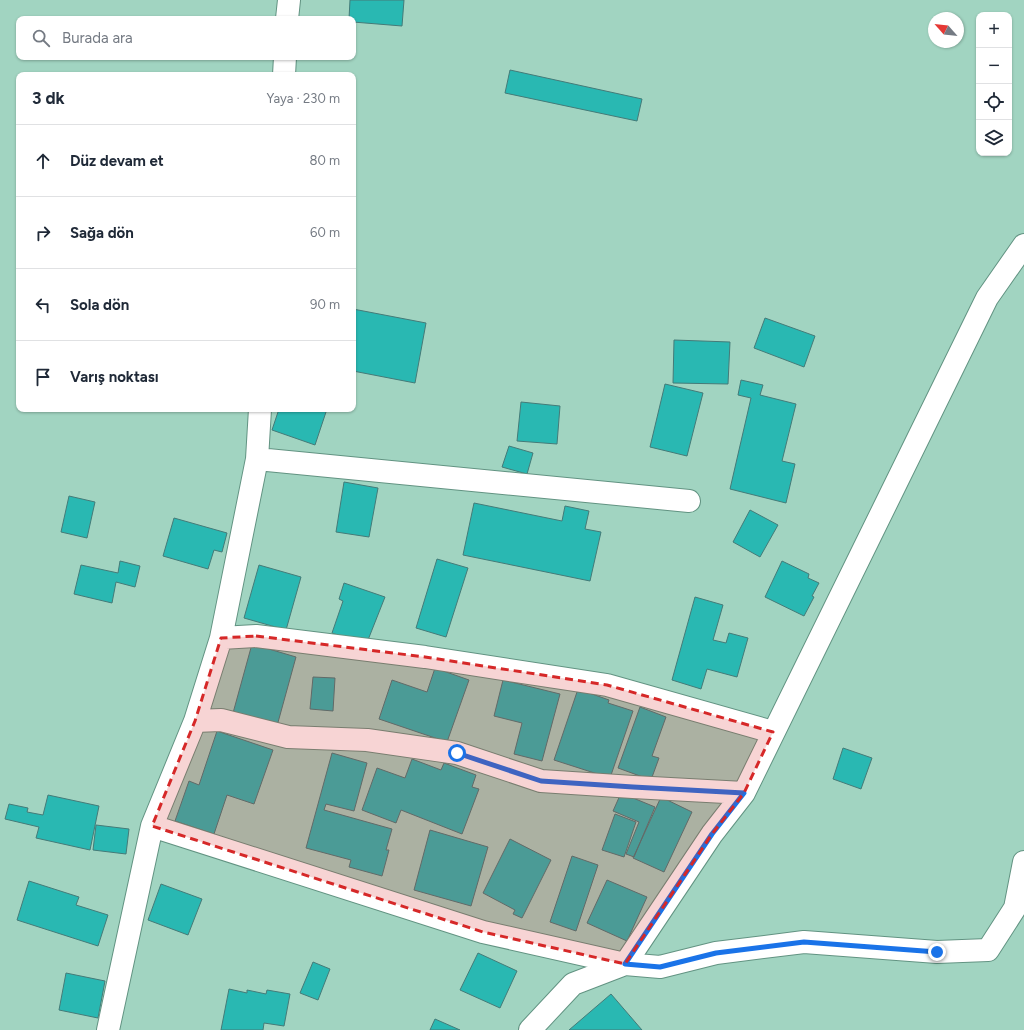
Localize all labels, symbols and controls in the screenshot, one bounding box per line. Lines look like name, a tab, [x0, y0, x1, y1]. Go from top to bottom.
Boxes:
north arrow	[928, 12, 964, 48]
map controls	[976, 12, 1012, 156]
button: +	[976, 12, 1012, 48]
search box	[16, 16, 356, 60]
icon: search	[30, 27, 52, 49]
text: Burada ara	[62, 29, 133, 47]
button: −	[976, 48, 1012, 84]
button: locate	[976, 84, 1012, 120]
text: 3 dk	[32, 88, 65, 108]
text: Yaya · 230 m	[266, 91, 340, 106]
button: layers	[976, 120, 1012, 156]
icon: ahead	[32, 150, 54, 172]
text: Düz devam et	[70, 152, 164, 170]
text: 80 m	[309, 153, 340, 168]
icon: right	[32, 222, 54, 244]
text: Sağa dön	[70, 224, 134, 242]
text: 60 m	[310, 225, 340, 240]
icon: left	[32, 294, 54, 316]
text: Sola dön	[70, 296, 129, 314]
text: 90 m	[310, 297, 340, 312]
icon: arrive	[32, 366, 54, 388]
text: Varış noktası	[70, 368, 159, 386]
route start	[448, 744, 466, 762]
route end	[928, 943, 946, 961]

